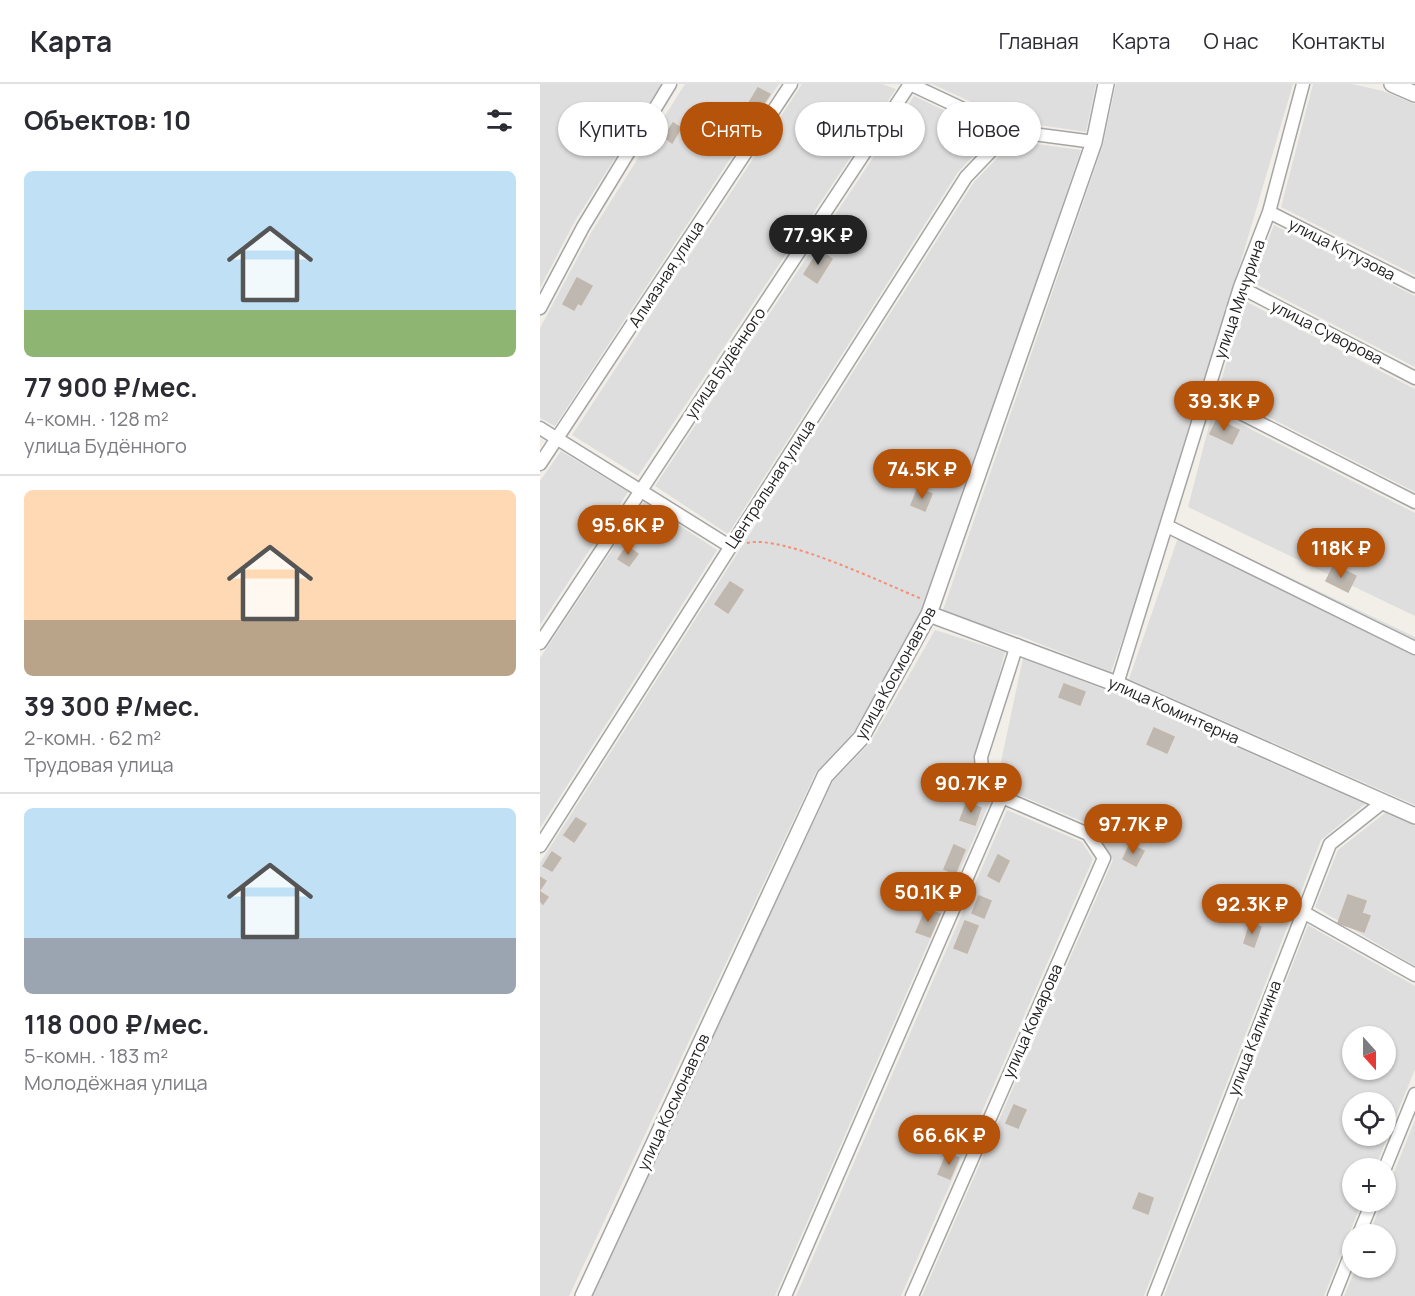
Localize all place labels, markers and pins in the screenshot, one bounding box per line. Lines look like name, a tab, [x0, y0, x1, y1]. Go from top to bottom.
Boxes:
pin: 77.9K ₽	[763, 215, 873, 266]
pin: 39.3K ₽	[1169, 381, 1279, 432]
pin: 74.5K ₽	[867, 449, 977, 500]
pin: 95.6K ₽	[573, 505, 683, 556]
pin: 118K ₽	[1292, 528, 1390, 579]
pin: 90.7K ₽	[916, 763, 1026, 814]
pin: 97.7K ₽	[1078, 804, 1188, 855]
pin: 50.1K ₽	[873, 872, 983, 923]
pin: 92.3K ₽	[1197, 884, 1307, 935]
pin: 66.6K ₽	[894, 1115, 1004, 1166]

